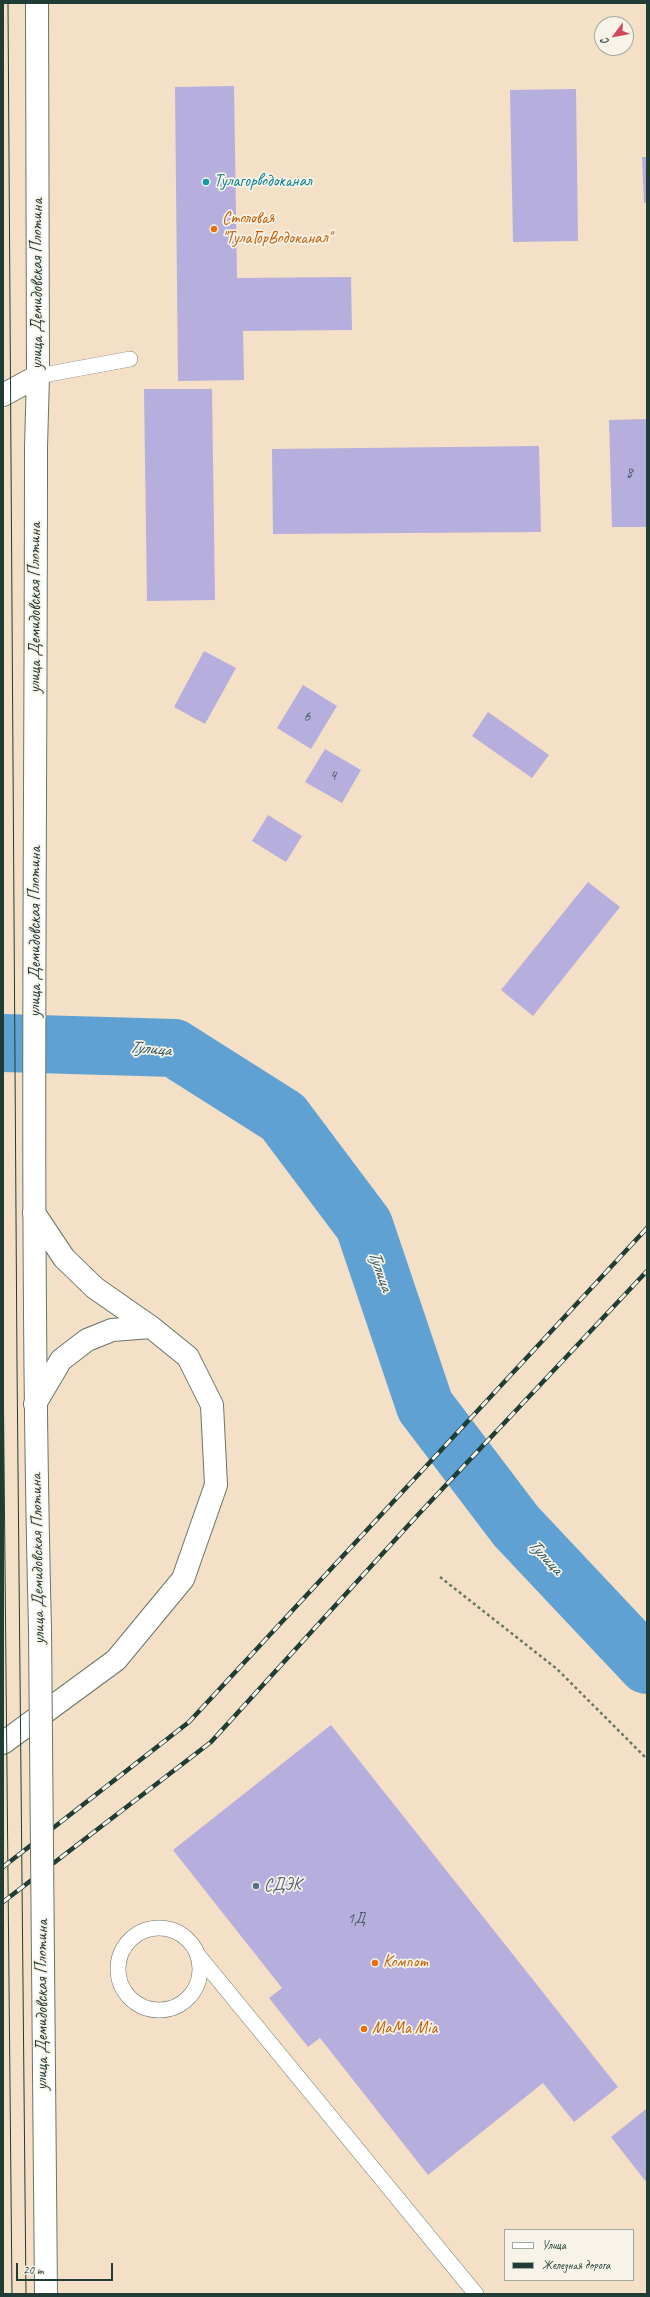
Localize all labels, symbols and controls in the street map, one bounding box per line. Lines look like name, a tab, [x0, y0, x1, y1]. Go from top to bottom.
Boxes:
north arrow	[594, 16, 634, 56]
text: С	[597, 36, 612, 48]
place label: Тулагорводоканал	[214, 172, 312, 192]
marker: Тулагорводоканал	[201, 177, 211, 187]
street label: улица Демидовская Плотина	[28, 199, 48, 369]
place label: Столовая "ТулаГорВодоканал"	[222, 209, 332, 249]
marker: Столовая "ТулаГорВодоканал"	[209, 224, 219, 234]
house number: 8	[626, 464, 632, 482]
street label: улица Демидовская Плотина	[26, 523, 46, 693]
house number: 6	[304, 708, 310, 726]
house number: 4	[330, 767, 336, 785]
street label: улица Демидовская Плотина	[26, 847, 46, 1017]
water label: Тулица	[128, 1036, 172, 1062]
water label: Тулица	[363, 1248, 397, 1294]
street label: улица Демидовская Плотина	[26, 1473, 50, 1645]
water label: Тулица	[523, 1534, 567, 1580]
place label: СДЭК	[264, 1876, 301, 1896]
marker: СДЭК	[251, 1881, 261, 1891]
house number: 1Д	[347, 1910, 365, 1928]
street label: улица Демидовская Плотина	[33, 1920, 53, 2090]
place label: Компот	[383, 1953, 428, 1973]
marker: Компот	[370, 1958, 380, 1968]
place label: MaMa Mia	[372, 2019, 437, 2039]
marker: MaMa Mia	[359, 2024, 369, 2034]
legend	[504, 2229, 634, 2281]
text: Улица	[542, 2237, 566, 2253]
scale bar	[18, 2255, 115, 2281]
text: Железная дорога	[542, 2257, 610, 2273]
text: 20 m	[23, 2262, 43, 2278]

